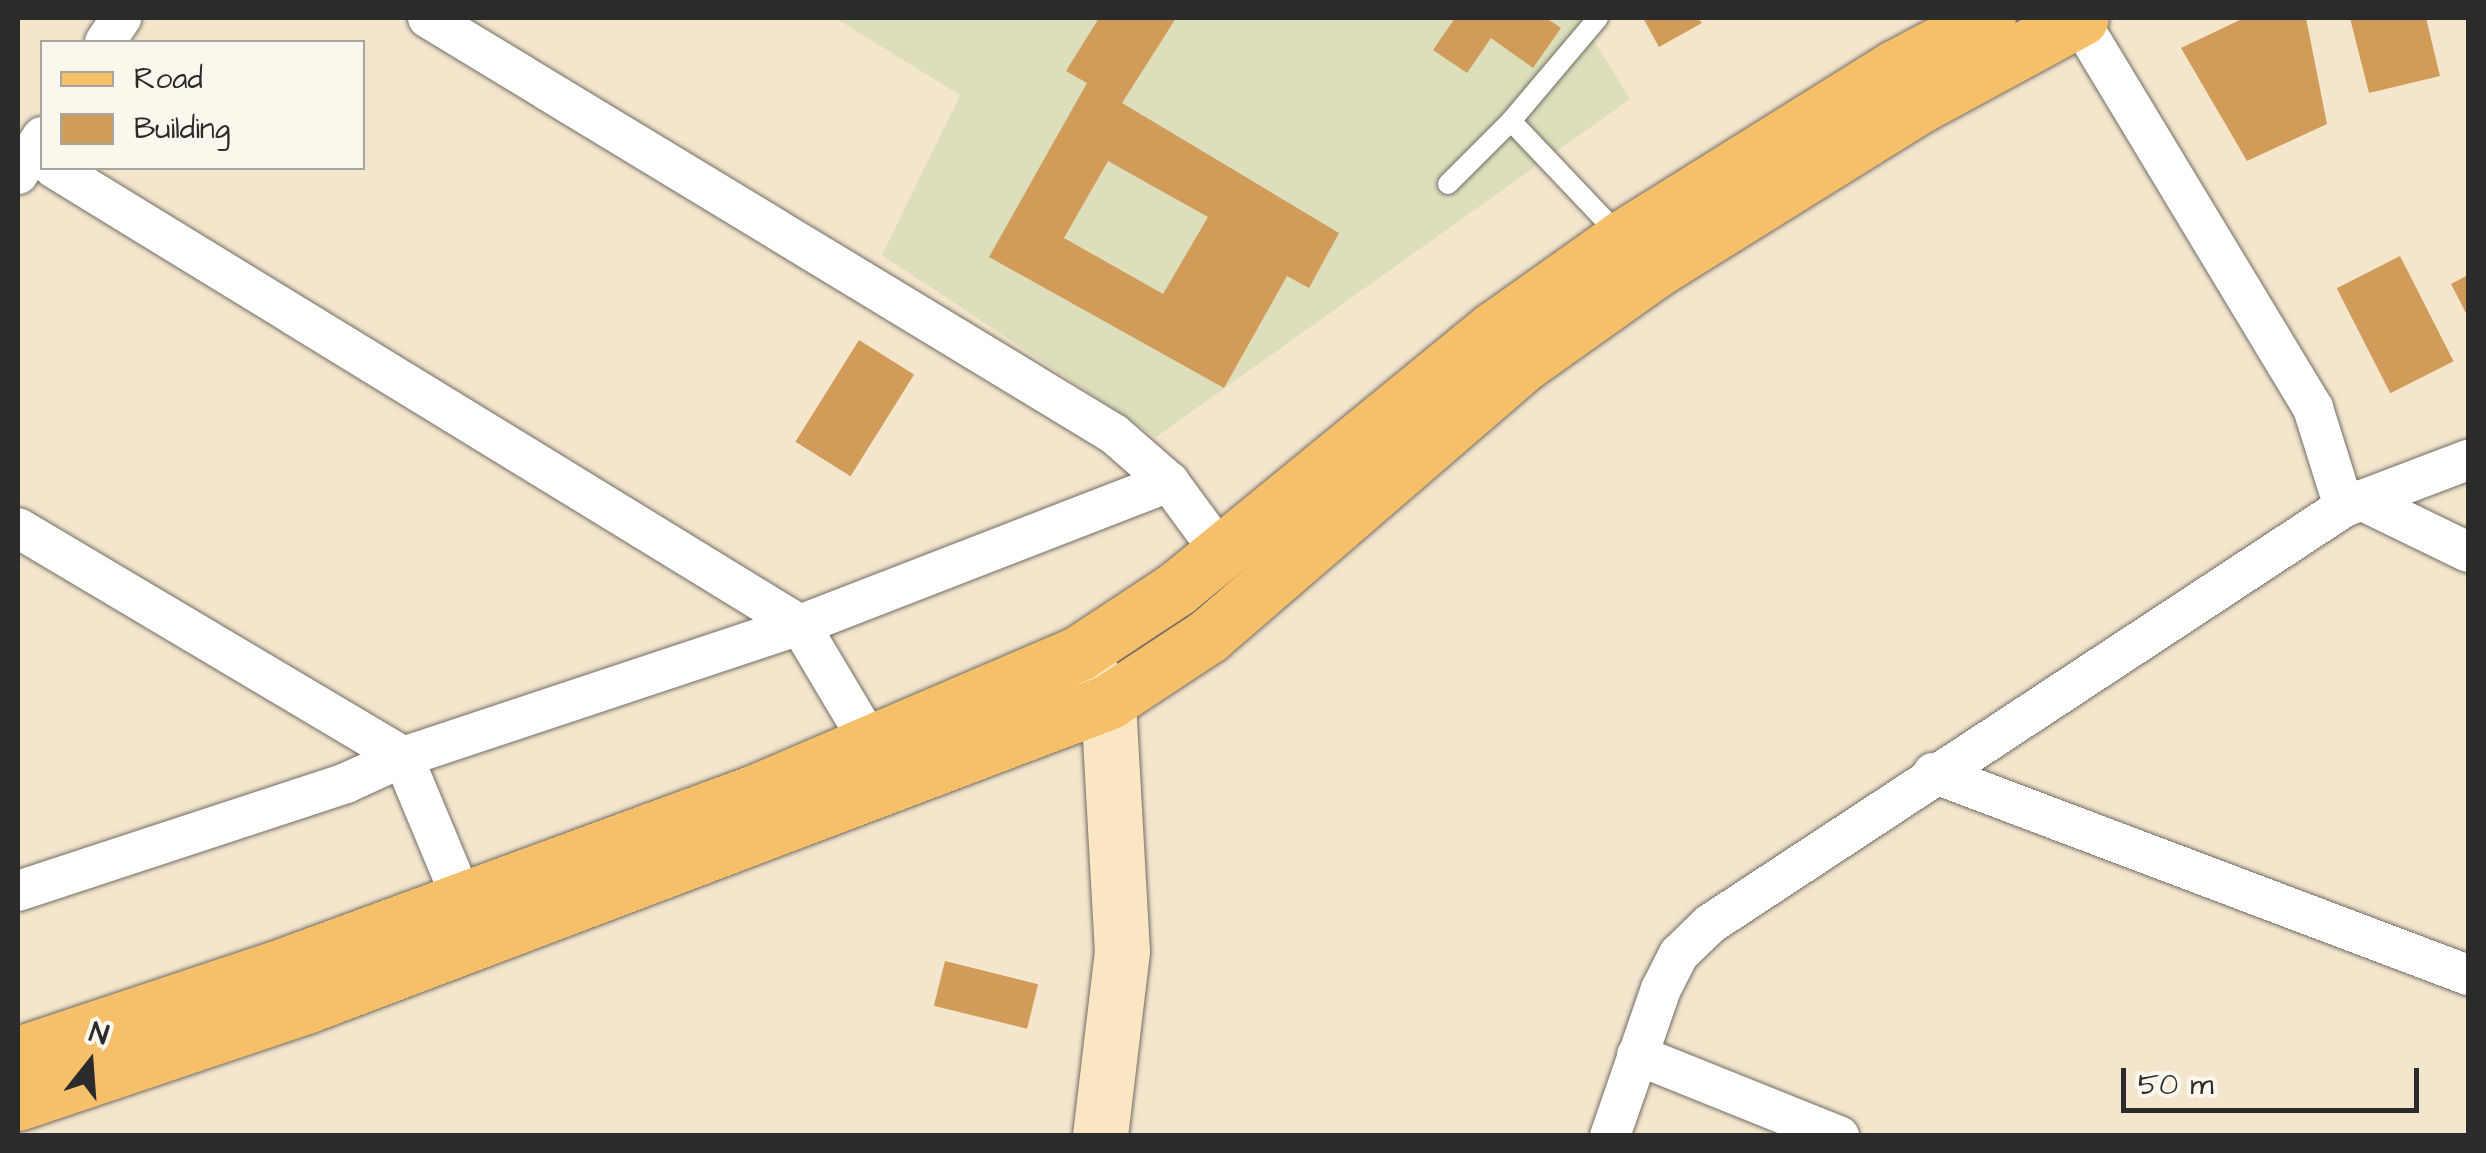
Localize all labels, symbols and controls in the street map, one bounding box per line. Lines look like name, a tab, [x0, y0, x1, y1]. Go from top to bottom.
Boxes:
legend	[40, 40, 365, 170]
text: Road	[134, 58, 203, 100]
text: Building	[134, 108, 230, 150]
north arrow	[40, 1013, 140, 1113]
text: N	[85, 1013, 113, 1055]
scale bar	[2126, 1048, 2424, 1110]
text: 50 m	[2138, 1064, 2214, 1106]

